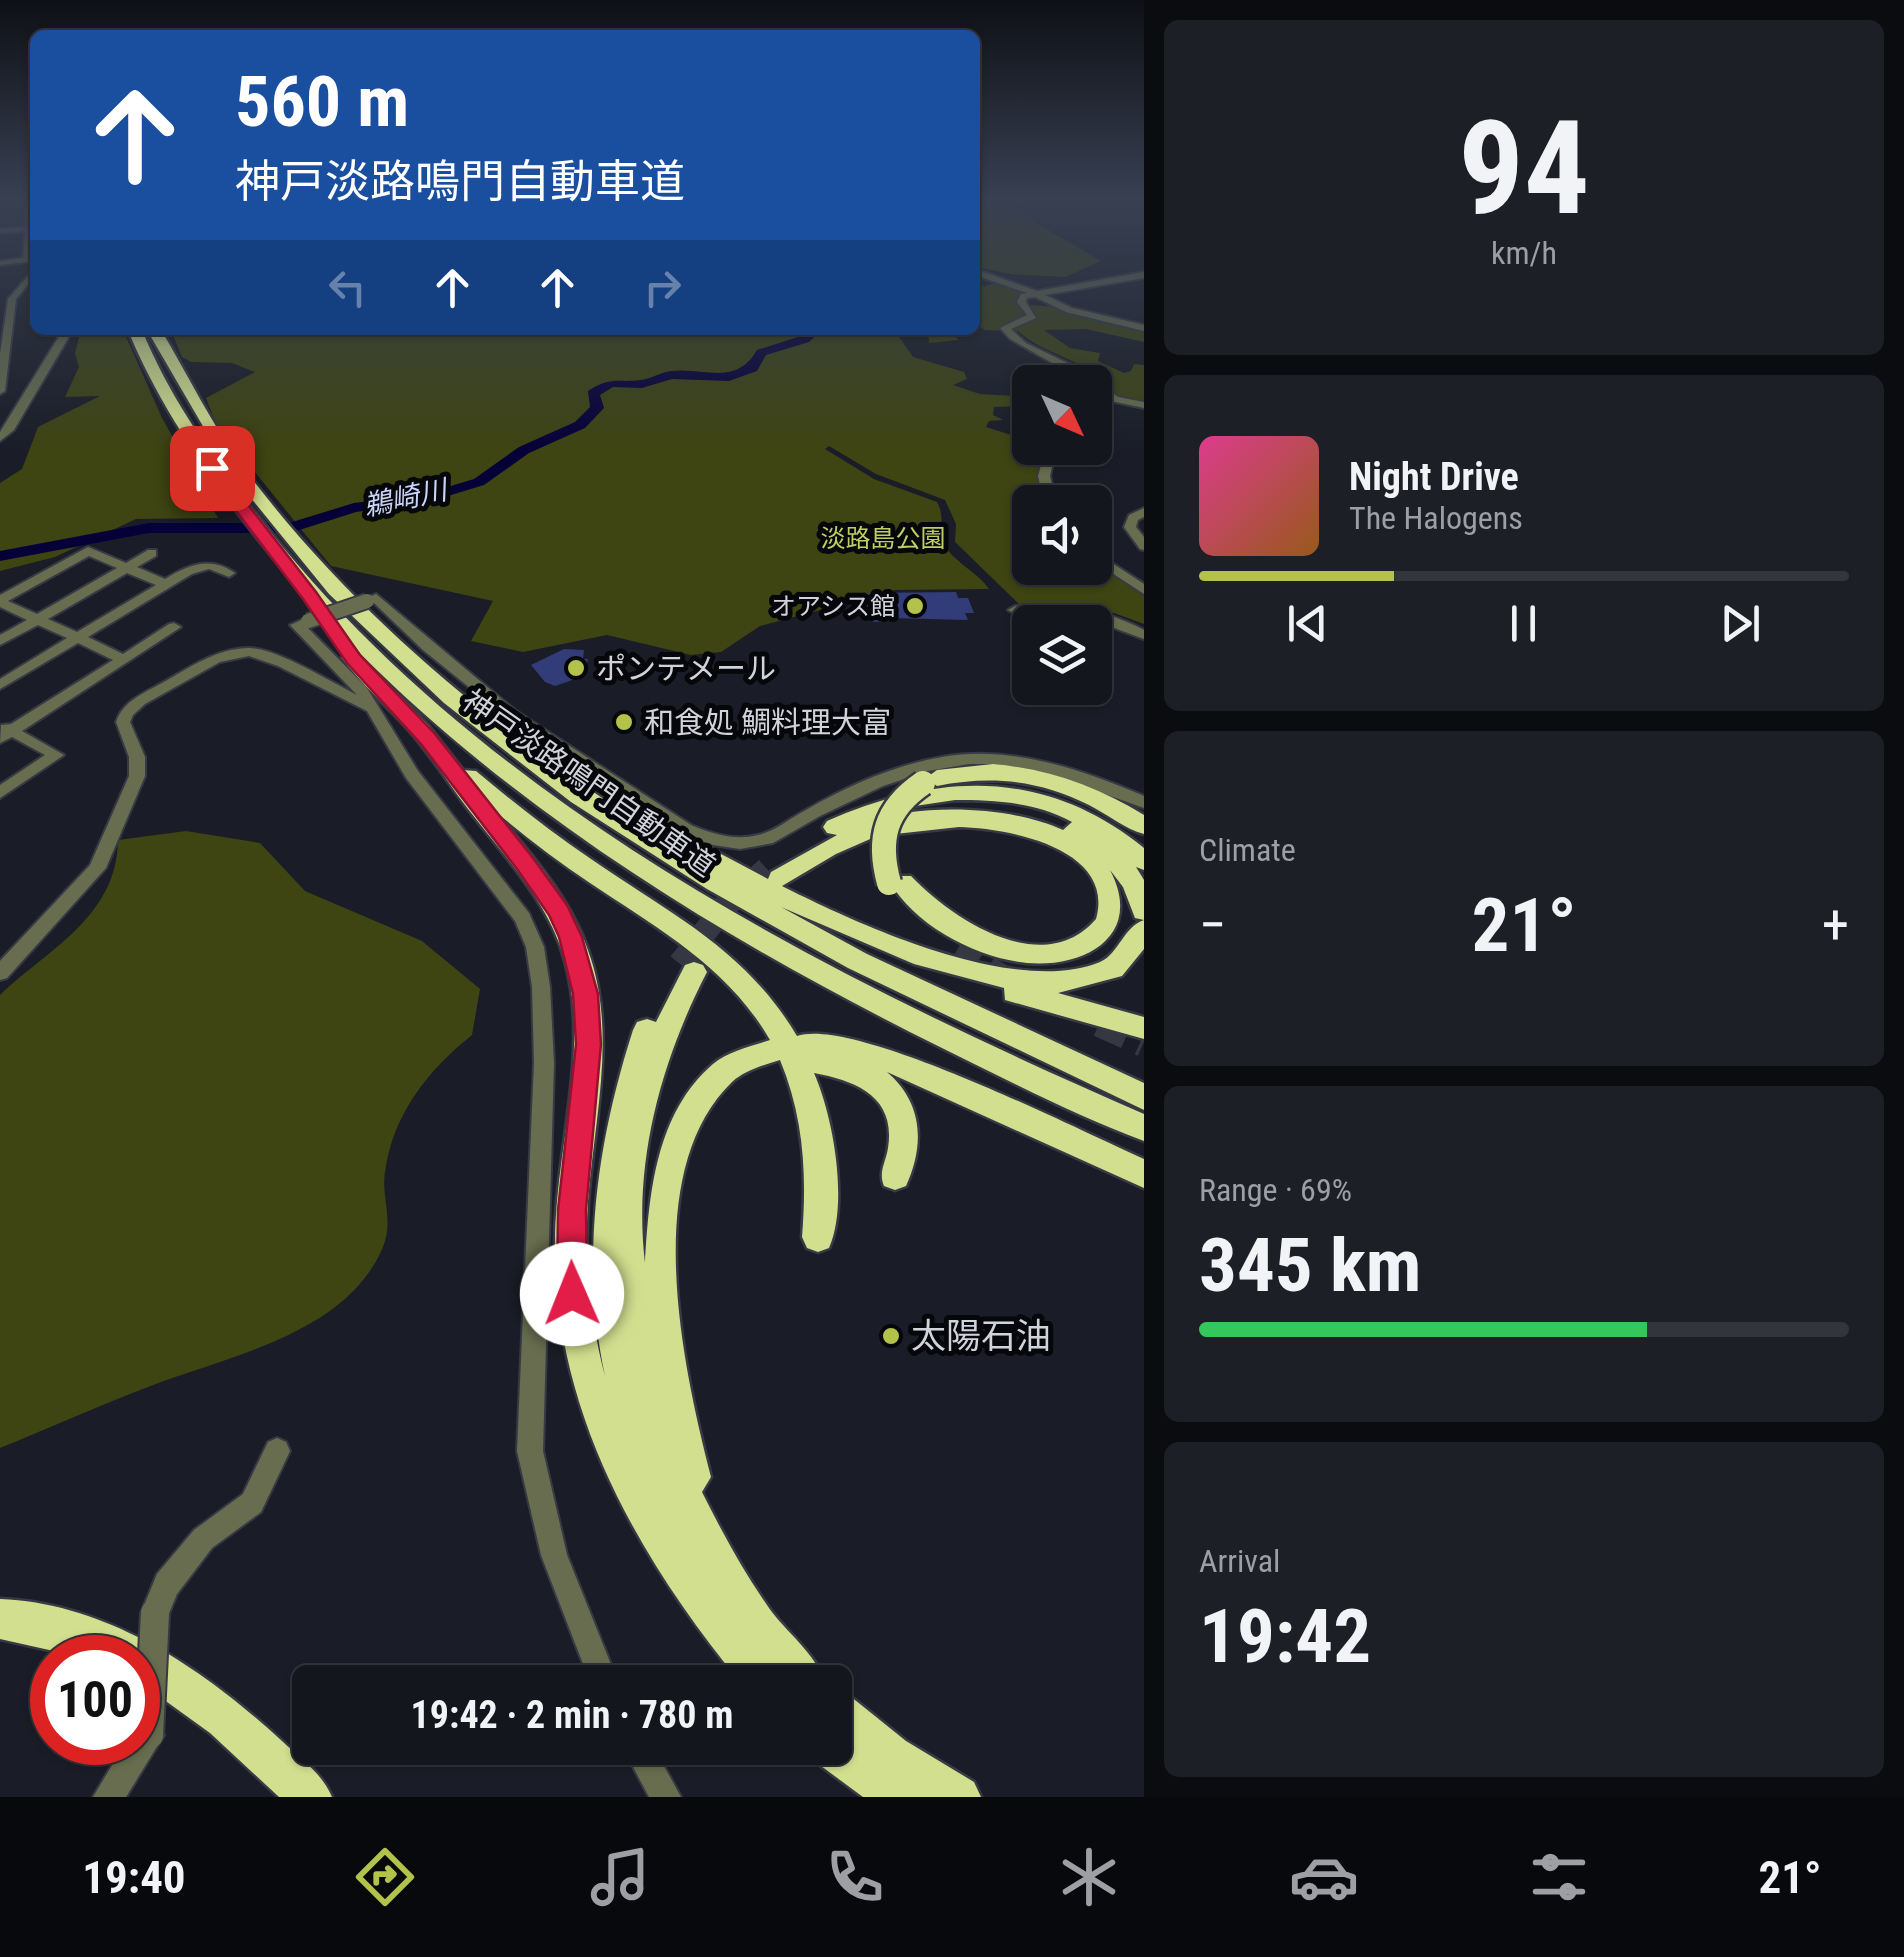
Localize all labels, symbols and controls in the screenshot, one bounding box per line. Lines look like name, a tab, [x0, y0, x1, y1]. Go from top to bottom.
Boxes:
text: 560 m	[235, 61, 409, 143]
icon: ahead	[70, 70, 200, 200]
text: 94	[1458, 92, 1590, 245]
text: 神戸淡路鳴門自動車道	[235, 155, 685, 208]
text: km/h	[1491, 234, 1557, 272]
icon: left	[320, 260, 375, 315]
icon: ahead	[425, 260, 480, 315]
icon: ahead	[530, 260, 585, 315]
icon: right	[635, 260, 690, 315]
north arrow	[1012, 365, 1112, 465]
map controls	[1012, 365, 1112, 705]
pin	[170, 426, 255, 511]
icon: arrive	[185, 441, 240, 496]
text: Night Drive	[1349, 455, 1519, 499]
water label: 鵜崎川	[360, 473, 452, 523]
button: sound	[1012, 485, 1112, 585]
text: The Halogens	[1349, 499, 1523, 537]
park label: 淡路島公園	[820, 524, 946, 553]
place label: オアシス館	[771, 592, 895, 621]
marker: オアシス館	[904, 595, 926, 617]
icon: previous	[1280, 596, 1335, 651]
icon: pause	[1496, 596, 1551, 651]
icon: next	[1713, 596, 1768, 651]
button: layers	[1012, 605, 1112, 705]
place label: ポンテメール	[596, 651, 776, 686]
marker: ポンテメール	[565, 657, 587, 679]
street label: 神戸淡路鳴門自動車道	[456, 683, 722, 883]
place label: 和食処 鯛料理大富	[644, 705, 891, 740]
marker: 和食処 鯛料理大富	[613, 711, 635, 733]
text: Climate	[1199, 831, 1296, 869]
text: 21°	[1472, 881, 1577, 969]
text: −	[1199, 893, 1227, 957]
text: +	[1822, 893, 1849, 957]
text: Range · 69%	[1199, 1171, 1352, 1209]
text: 345 km	[1199, 1221, 1421, 1309]
position arrow	[520, 1242, 624, 1346]
place label: 太陽石油	[911, 1316, 1051, 1357]
marker: 太陽石油	[880, 1325, 902, 1347]
text: Arrival	[1199, 1542, 1280, 1580]
text: 19:42	[1199, 1592, 1371, 1680]
speed limit sign: 100	[30, 1635, 160, 1765]
text: 19:42 · 2 min · 780 m	[411, 1693, 733, 1737]
icon: directions	[350, 1842, 420, 1912]
icon: music	[585, 1842, 655, 1912]
icon: phone	[820, 1842, 890, 1912]
icon: climate	[1054, 1842, 1124, 1912]
icon: car	[1289, 1842, 1359, 1912]
icon: filters	[1524, 1842, 1594, 1912]
text: 19:40	[82, 1851, 186, 1904]
text: 21°	[1759, 1851, 1822, 1904]

